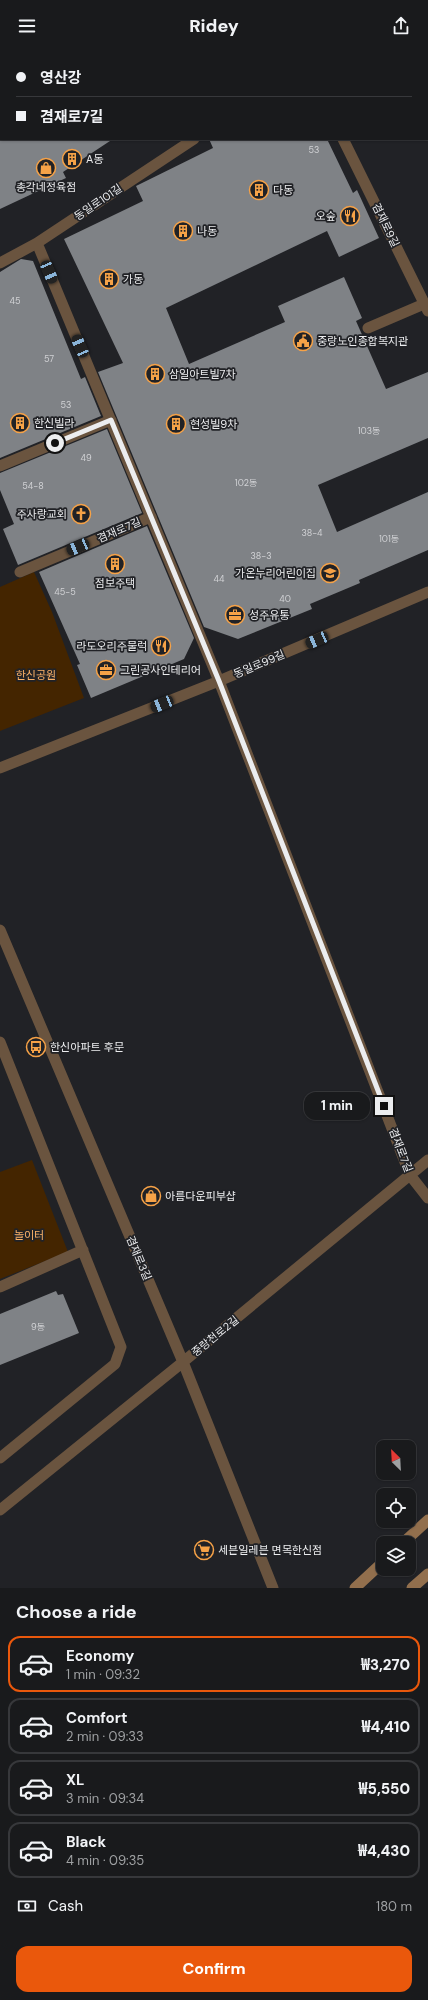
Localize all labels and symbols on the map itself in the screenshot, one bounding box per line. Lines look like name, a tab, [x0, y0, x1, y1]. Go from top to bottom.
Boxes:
house number: 53	[309, 144, 319, 156]
building icon: A동	[61, 148, 83, 170]
place label: A동	[86, 152, 103, 166]
shop icon: 총각네정육점	[35, 157, 57, 179]
building icon: 다동	[248, 179, 270, 201]
place label: 총각네정육점	[16, 180, 76, 194]
street label: 동일로101길	[71, 181, 125, 223]
place label: 다동	[273, 183, 293, 197]
street label: 겸재로9길	[369, 201, 403, 249]
restaurant icon: 오숲	[339, 205, 361, 227]
place label: 오숲	[316, 209, 336, 223]
building icon: 나동	[172, 220, 194, 242]
place label: 나동	[197, 224, 217, 238]
car	[39, 259, 59, 285]
building icon: 가동	[98, 268, 120, 290]
place label: 가동	[123, 272, 143, 286]
house number: 45	[10, 295, 20, 307]
public building icon: 중랑노인종합복지관	[292, 330, 314, 352]
car	[70, 333, 90, 359]
place label: 중랑노인종합복지관	[317, 334, 408, 348]
house number: 57	[44, 353, 54, 365]
building icon: 삼일아트빌7차	[144, 363, 166, 385]
place label: 삼일아트빌7차	[169, 367, 236, 381]
house number: 53	[61, 399, 71, 411]
building icon: 한신빌라	[9, 412, 31, 434]
building icon: 현성빌9차	[165, 413, 187, 435]
place label: 한신빌라	[34, 416, 74, 430]
place label: 현성빌9차	[190, 417, 237, 431]
house number: 103동	[358, 425, 380, 437]
route start	[46, 434, 64, 452]
house number: 49	[80, 452, 92, 464]
house number: 102동	[235, 477, 257, 489]
house number: 54-8	[22, 480, 44, 492]
church icon: 주사랑교회	[70, 503, 92, 525]
place label: 주사랑교회	[16, 507, 67, 521]
street label: 겸재로7길	[95, 514, 143, 546]
house number: 38-4	[301, 527, 323, 539]
house number: 101동	[379, 533, 399, 545]
car	[65, 537, 91, 557]
house number: 38-3	[251, 550, 271, 562]
building icon: 점보주택	[104, 553, 126, 575]
school or university icon: 가온누리어린이집	[319, 562, 341, 584]
place label: 가온누리어린이집	[235, 566, 316, 580]
house number: 44	[214, 573, 225, 585]
place label: 점보주택	[95, 576, 135, 590]
house number: 45-5	[54, 586, 76, 598]
house number: 40	[279, 593, 291, 605]
office icon: 성주유통	[224, 604, 246, 626]
place label: 성주유통	[249, 608, 289, 622]
car	[304, 630, 330, 650]
restaurant icon: 라도오리주물럭	[150, 635, 172, 657]
place label: 라도오리주물럭	[76, 639, 147, 653]
street label: 동일로99길	[231, 647, 287, 681]
office icon: 그린공사인테리어	[95, 659, 117, 681]
place label: 그린공사인테리어	[120, 663, 201, 677]
park label: 한신공원	[16, 668, 56, 682]
car	[149, 694, 175, 714]
bus stop icon: 한신아파트 후문	[25, 1036, 47, 1058]
place label: 한신아파트 후문	[50, 1040, 124, 1054]
callout: 1 min	[304, 1092, 370, 1120]
route end	[375, 1097, 393, 1115]
street label: 겸재로7길	[386, 1126, 416, 1174]
shop icon: 아름다운피부샵	[140, 1185, 162, 1207]
place label: 아름다운피부샵	[165, 1189, 236, 1203]
park label: 놀이터	[14, 1228, 44, 1242]
street label: 겸재로3길	[123, 1234, 155, 1282]
street label: 중랑천로2길	[188, 1313, 242, 1359]
house number: 9동	[31, 1321, 45, 1333]
north arrow	[376, 1440, 416, 1480]
supermarket icon: 세븐일레븐 면목한신점	[193, 1539, 215, 1561]
place label: 세븐일레븐 면목한신점	[218, 1543, 322, 1557]

